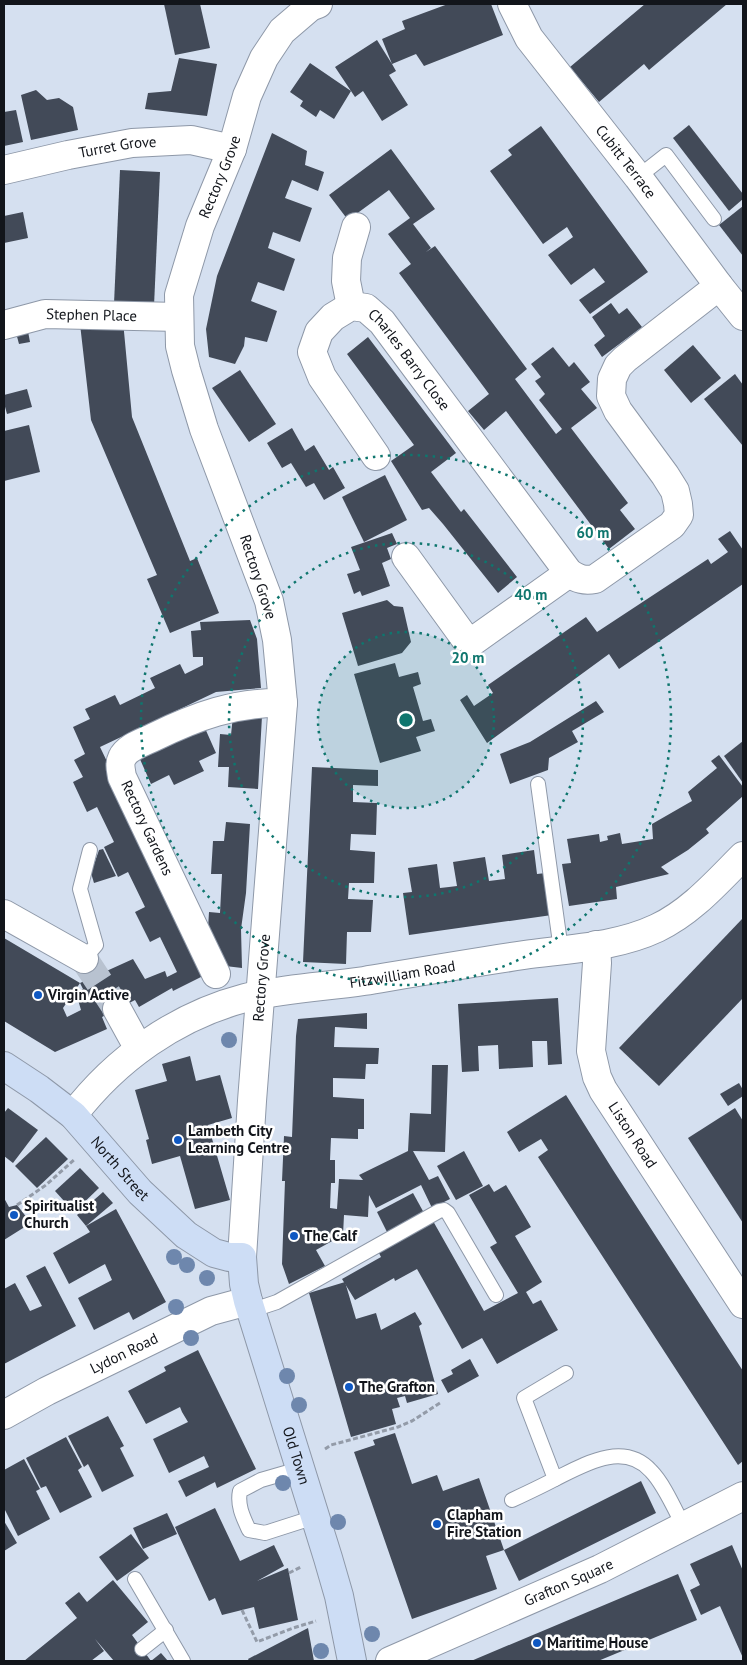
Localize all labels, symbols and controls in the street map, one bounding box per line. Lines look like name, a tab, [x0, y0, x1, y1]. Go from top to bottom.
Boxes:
street label: Cubitt Terrace	[592, 121, 661, 202]
street label: Turret Grove	[77, 132, 157, 162]
street label: Rectory Grove	[194, 133, 244, 221]
street label: Stephen Place	[46, 304, 137, 325]
street label: Charles Barry Close	[364, 304, 455, 414]
text: 60 m	[577, 523, 609, 542]
street label: Rectory Grove	[236, 532, 281, 622]
text: 40 m	[515, 585, 547, 604]
text: 20 m	[452, 648, 484, 667]
centre of rings	[397, 711, 415, 729]
street label: Rectory Gardens	[117, 777, 178, 878]
street label: Rectory Grove	[248, 933, 274, 1022]
street label: Fitzwilliam Road	[348, 956, 457, 992]
place label: Virgin Active	[47, 985, 129, 1004]
marker: Virgin Active	[32, 989, 44, 1001]
street label: Liston Road	[604, 1098, 661, 1171]
place label: Lambeth City Learning Centre	[188, 1121, 290, 1157]
street label: North Street	[87, 1132, 153, 1205]
marker: Lambeth City Learning Centre	[172, 1134, 184, 1146]
place label: Spiritualist Church	[24, 1196, 95, 1232]
marker: Spiritualist Church	[8, 1209, 20, 1221]
place label: The Calf	[304, 1226, 358, 1245]
marker: The Calf	[288, 1230, 300, 1242]
street label: Lydon Road	[87, 1328, 161, 1378]
place label: The Grafton	[359, 1377, 435, 1396]
marker: The Grafton	[343, 1381, 355, 1393]
street label: Old Town	[279, 1424, 315, 1487]
place label: Clapham Fire Station	[447, 1505, 521, 1541]
marker: Clapham Fire Station	[431, 1518, 443, 1530]
street label: Grafton Square	[521, 1554, 616, 1610]
place label: Maritime House	[547, 1633, 649, 1652]
marker: Maritime House	[531, 1637, 543, 1649]

